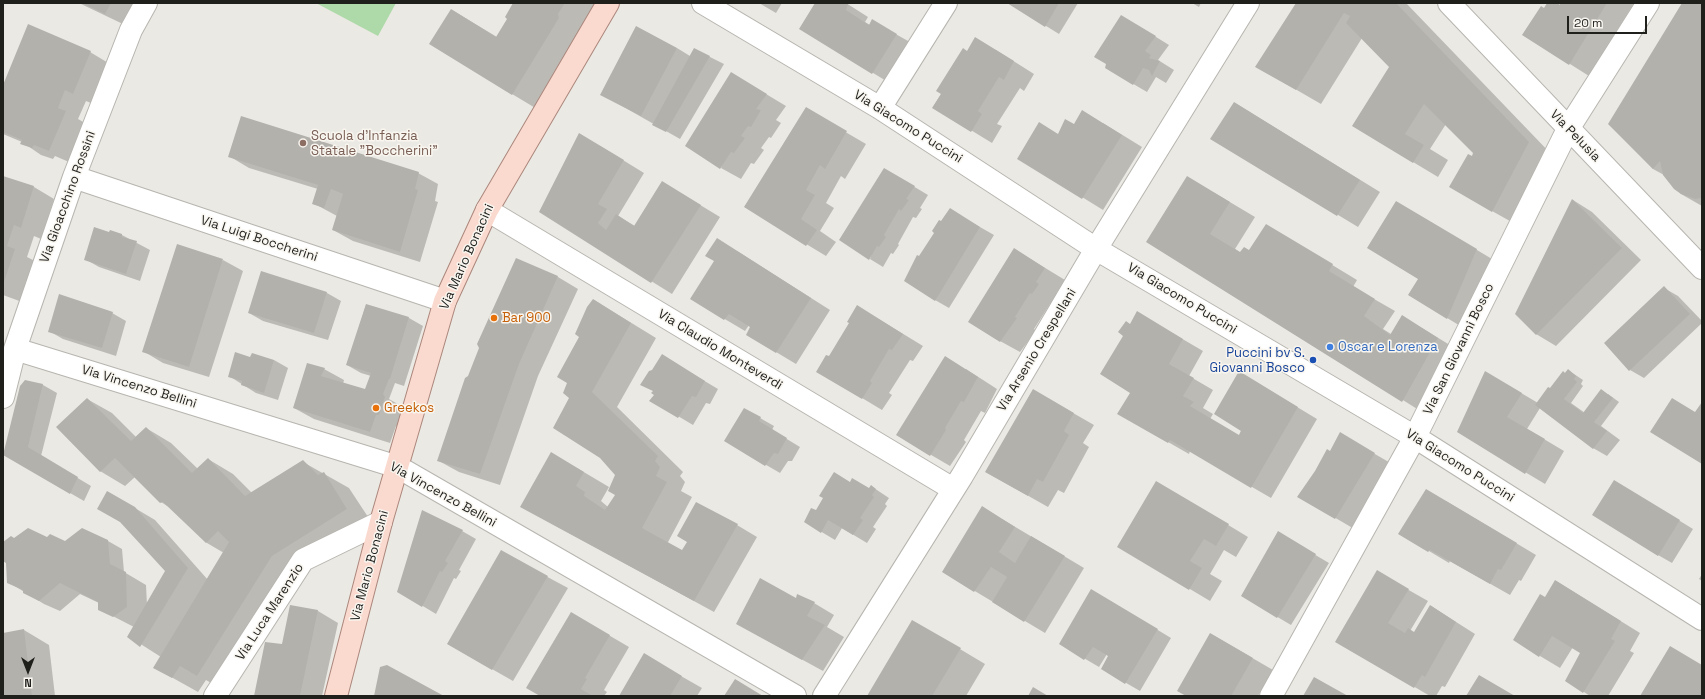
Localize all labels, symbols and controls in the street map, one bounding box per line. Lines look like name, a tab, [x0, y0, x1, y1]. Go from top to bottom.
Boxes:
scale bar	[1569, 8, 1649, 34]
text: 20 m	[1574, 15, 1602, 31]
street label: Via Giacomo Puccini	[851, 87, 965, 167]
street label: Via Pelusia	[1546, 107, 1604, 165]
place label: Scuola d'Infanzia Statale "Boccherini"	[311, 128, 438, 159]
street label: Via Gioacchino Rossini	[37, 129, 99, 265]
marker: Scuola d'Infanzia Statale "Boccherini"	[298, 138, 308, 148]
street label: Via Mario Bonacini	[437, 202, 497, 312]
street label: Via Luigi Boccherini	[198, 213, 320, 265]
street label: Via Giacomo Puccini	[1124, 260, 1240, 338]
street label: Via San Giovanni Bosco	[1420, 281, 1498, 417]
street label: Via Arsenio Crespellani	[994, 286, 1080, 414]
street label: Via Claudio Monteverdi	[655, 307, 785, 393]
place label: Bar 900	[502, 310, 551, 326]
marker: Bar 900	[489, 313, 499, 323]
place label: Oscar e Lorenza	[1338, 339, 1438, 355]
marker: Oscar e Lorenza	[1325, 342, 1335, 352]
place label: Puccini bv S. Giovanni Bosco	[1209, 345, 1305, 376]
marker: Puccini bv S. Giovanni Bosco	[1308, 355, 1318, 365]
street label: Via Vincenzo Bellini	[80, 362, 198, 412]
place label: Greekos	[384, 400, 434, 416]
marker: Greekos	[371, 403, 381, 413]
street label: Via Giacomo Puccini	[1403, 426, 1517, 506]
street label: Via Vincenzo Bellini	[387, 459, 499, 531]
street label: Via Mario Bonacini	[348, 509, 392, 623]
street label: Via Luca Marenzio	[233, 561, 307, 663]
north arrow	[8, 651, 48, 691]
text: N	[24, 676, 32, 690]

